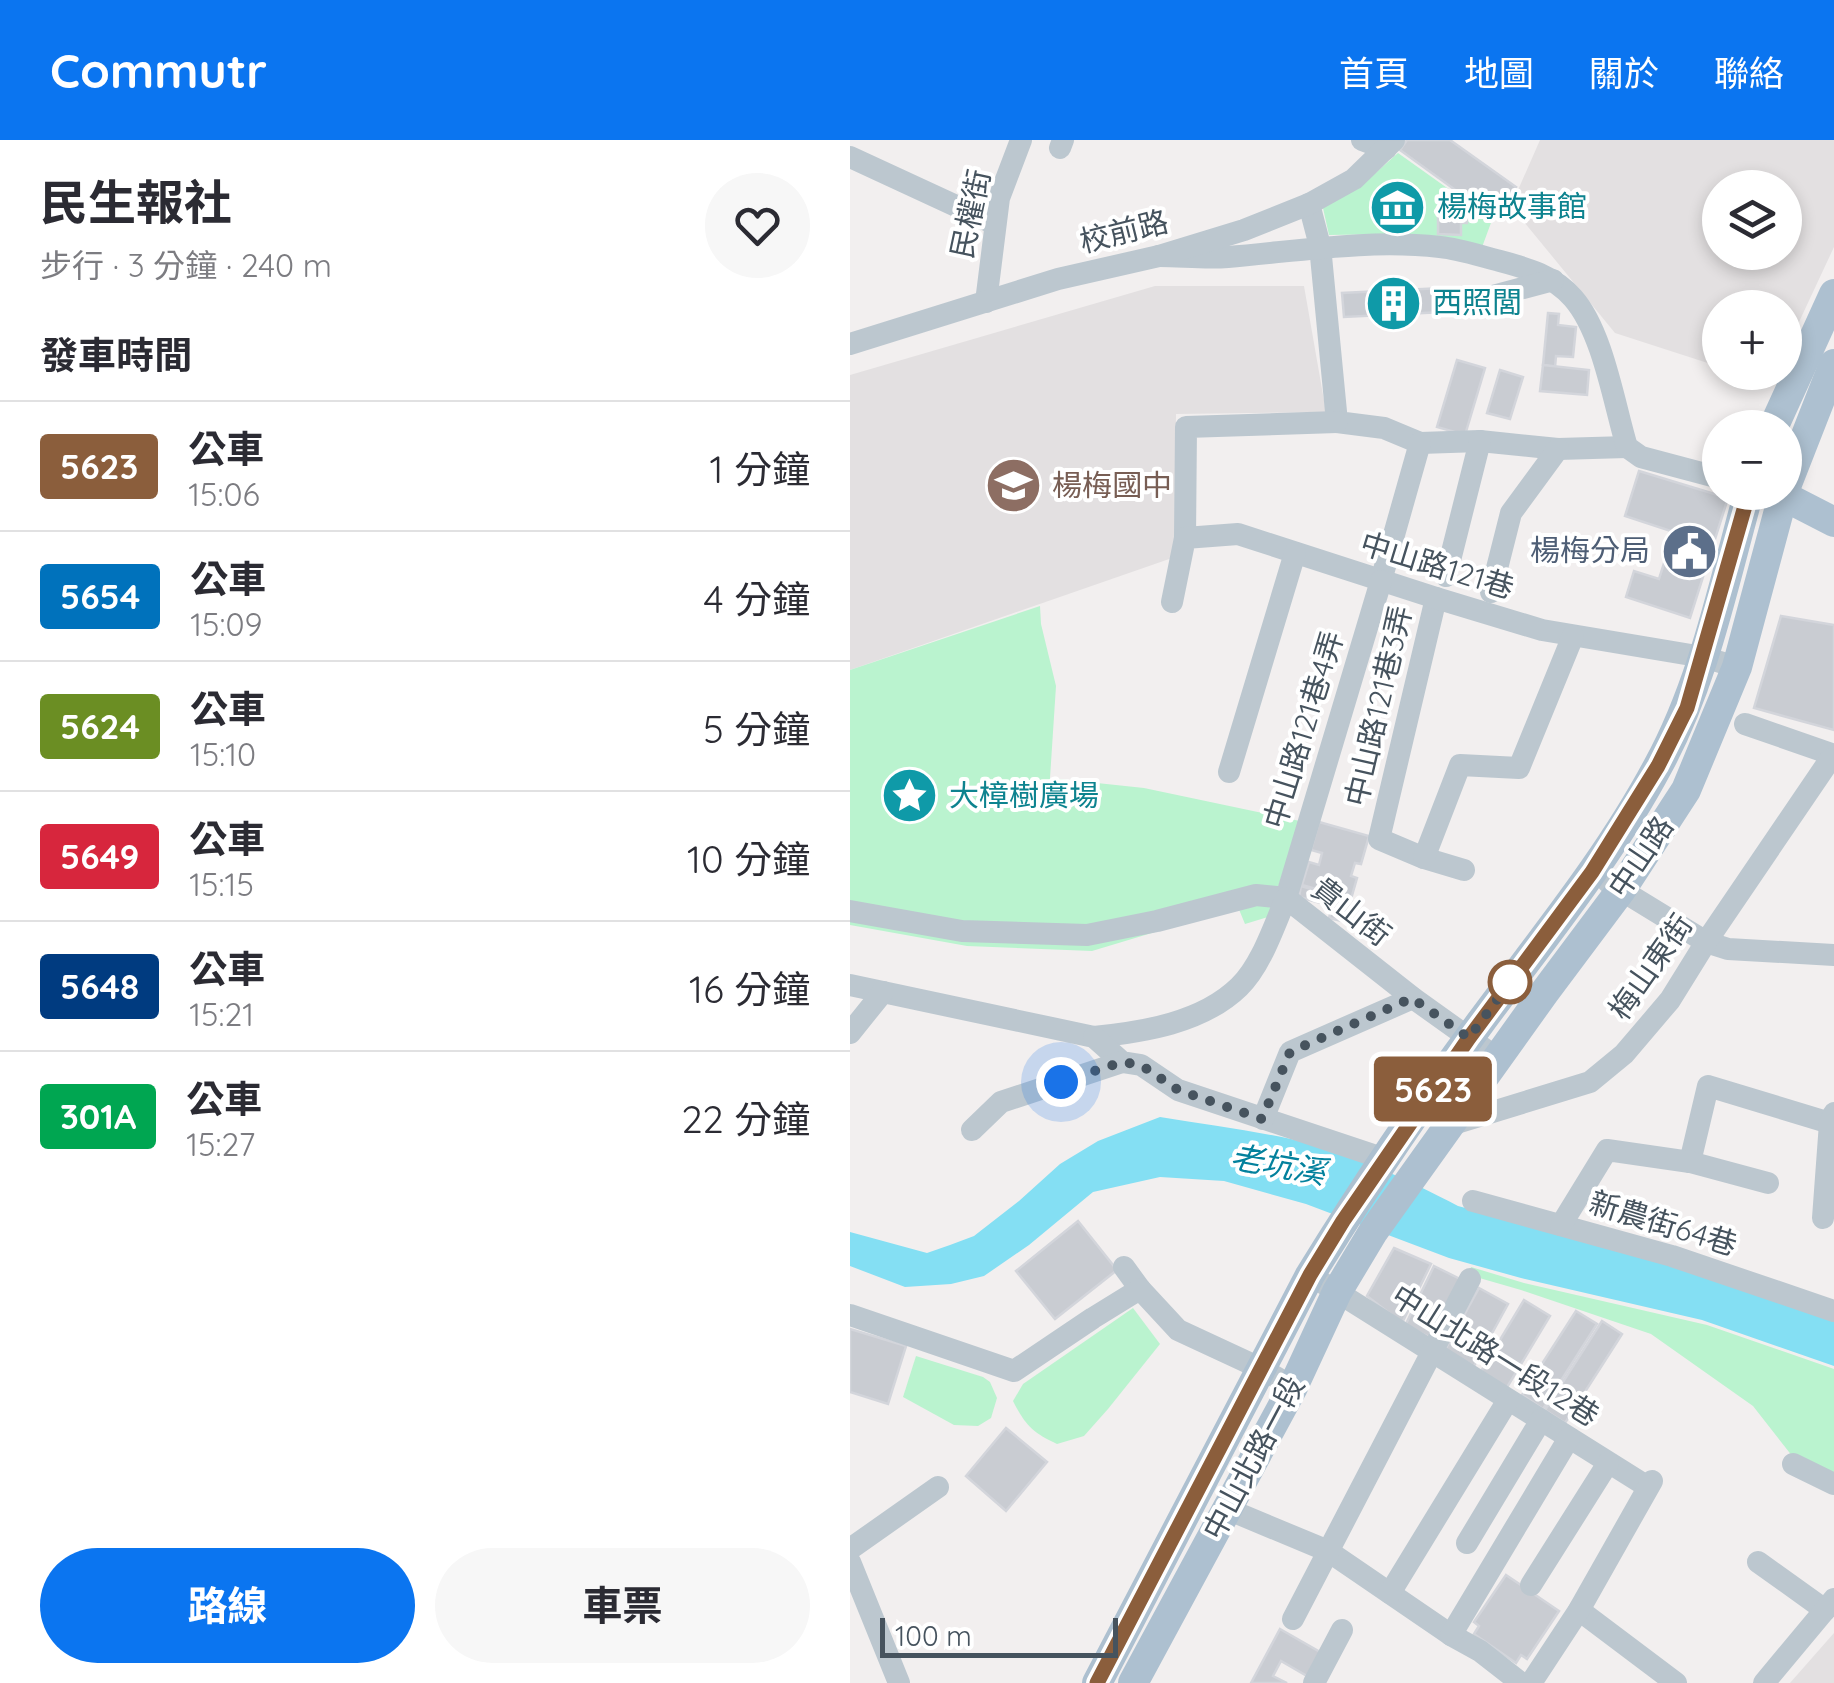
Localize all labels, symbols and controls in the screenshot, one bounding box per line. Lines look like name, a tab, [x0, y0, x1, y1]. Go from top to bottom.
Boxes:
text: Commutr	[50, 40, 267, 100]
text: 首頁	[1339, 51, 1409, 95]
text: 地圖	[1464, 51, 1534, 95]
text: 關於	[1589, 51, 1659, 95]
text: 聯絡	[1714, 51, 1784, 95]
street label: 民權街	[942, 166, 998, 262]
map controls	[1702, 170, 1802, 510]
button: layers	[1702, 170, 1802, 270]
text: 民生報社	[40, 172, 232, 232]
button: heart	[705, 173, 810, 278]
museum icon: 楊梅故事館	[1368, 177, 1428, 237]
place label: 楊梅故事館	[1437, 187, 1587, 225]
street label: 校前路	[1075, 202, 1172, 260]
text: 步行 · 3 分鐘 · 240 m	[40, 245, 332, 285]
building icon: 西照閭	[1363, 273, 1423, 333]
place label: 西照閭	[1432, 283, 1522, 321]
button: +	[1702, 290, 1802, 390]
text: 發車時間	[40, 331, 192, 379]
button: −	[1702, 410, 1802, 510]
text: 公車	[188, 425, 264, 473]
text: 5623	[60, 444, 138, 488]
text: 1 分鐘	[710, 445, 810, 493]
school or university icon: 楊梅國中	[983, 456, 1043, 516]
place label: 楊梅國中	[1052, 466, 1172, 504]
text: 15:06	[188, 474, 260, 514]
public building icon: 楊梅分局	[1659, 521, 1719, 581]
street label: 中山路121巷	[1356, 524, 1519, 606]
place label: 楊梅分局	[1530, 531, 1650, 569]
text: 公車	[190, 555, 266, 603]
text: 5654	[60, 574, 140, 618]
text: 4 分鐘	[704, 575, 810, 623]
street label: 中山路121巷3弄	[1337, 602, 1420, 810]
text: 15:09	[190, 604, 262, 644]
street label: 中山路121巷4弄	[1255, 626, 1351, 833]
text: 公車	[190, 685, 266, 733]
text: 5624	[60, 704, 140, 748]
text: 5 分鐘	[703, 705, 810, 753]
text: 15:10	[190, 734, 256, 774]
place icon: 大樟樹廣場	[880, 766, 940, 826]
place label: 大樟樹廣場	[949, 776, 1099, 814]
street label: 中山路	[1599, 809, 1681, 904]
text: 公車	[189, 815, 265, 863]
text: 5649	[60, 834, 139, 878]
text: 10 分鐘	[687, 835, 810, 883]
text: 15:15	[189, 864, 254, 904]
street label: 貴山街	[1304, 869, 1399, 954]
street label: 梅山東街	[1600, 906, 1700, 1026]
text: 公車	[189, 945, 265, 993]
unlabelled marker	[1489, 961, 1531, 1003]
text: 5648	[60, 964, 139, 1008]
text: 16 分鐘	[689, 965, 810, 1013]
text: 15:21	[189, 994, 254, 1034]
line badge: 5623	[1363, 1056, 1503, 1122]
your location	[1036, 1057, 1086, 1107]
text: 5623	[1394, 1067, 1472, 1111]
text: 公車	[186, 1075, 262, 1123]
text: 301A	[60, 1094, 136, 1138]
text: 22 分鐘	[682, 1095, 810, 1143]
text: 15:27	[186, 1124, 255, 1164]
water label: 老坑溪	[1227, 1136, 1333, 1193]
street label: 新農街64巷	[1585, 1183, 1742, 1263]
street label: 中山北路一段12巷	[1385, 1276, 1606, 1434]
street label: 中山北路一段	[1194, 1369, 1312, 1546]
button: 路線	[40, 1548, 415, 1663]
button: 車票	[435, 1548, 810, 1663]
scale bar	[880, 1613, 1118, 1658]
text: 100 m	[895, 1618, 972, 1653]

